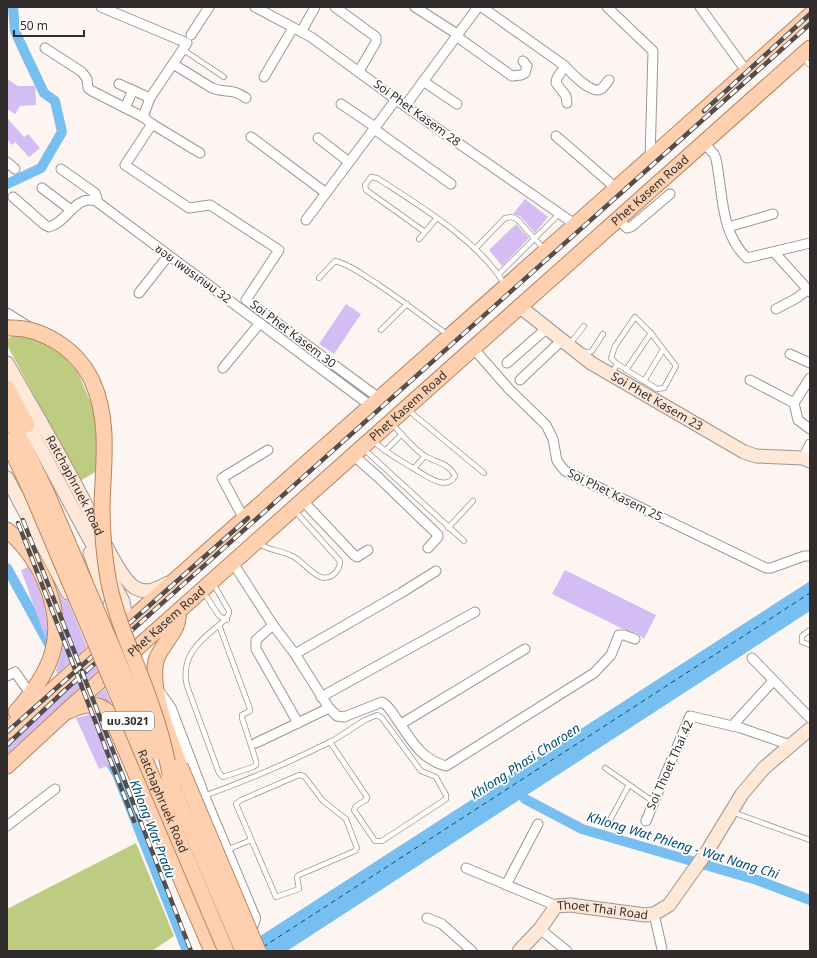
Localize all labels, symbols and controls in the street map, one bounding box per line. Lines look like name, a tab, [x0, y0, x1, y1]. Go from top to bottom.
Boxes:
scale bar	[14, 12, 84, 38]
text: 50 m	[20, 17, 48, 34]
street label: Soi Phet Kasem 28	[370, 75, 464, 150]
street label: Phet Kasem Road	[607, 151, 692, 229]
street label: ซอย เพชรเกษม 32	[152, 240, 235, 307]
street label: Soi Phet Kasem 30	[247, 296, 340, 372]
street label: Phet Kasem Road	[365, 367, 450, 445]
street label: Soi Phet Kasem 23	[608, 367, 706, 434]
street label: Ratchaphruek Road	[42, 432, 108, 538]
street label: Soi Phet Kasem 25	[565, 464, 666, 525]
street label: Phet Kasem Road	[124, 582, 209, 661]
road number: นบ.3021	[102, 712, 154, 730]
street label: Soi Thoet Thai 42	[642, 717, 697, 812]
water label: Khlong Phasi Charoen	[467, 719, 583, 803]
street label: Ratchaphruek Road	[134, 747, 192, 855]
water label: Khlong Wat Pradu	[126, 777, 180, 881]
water label: Khlong Wat Phleng - Wat Nang Chi	[585, 807, 782, 883]
street label: Thoet Thai Road	[556, 896, 649, 923]

